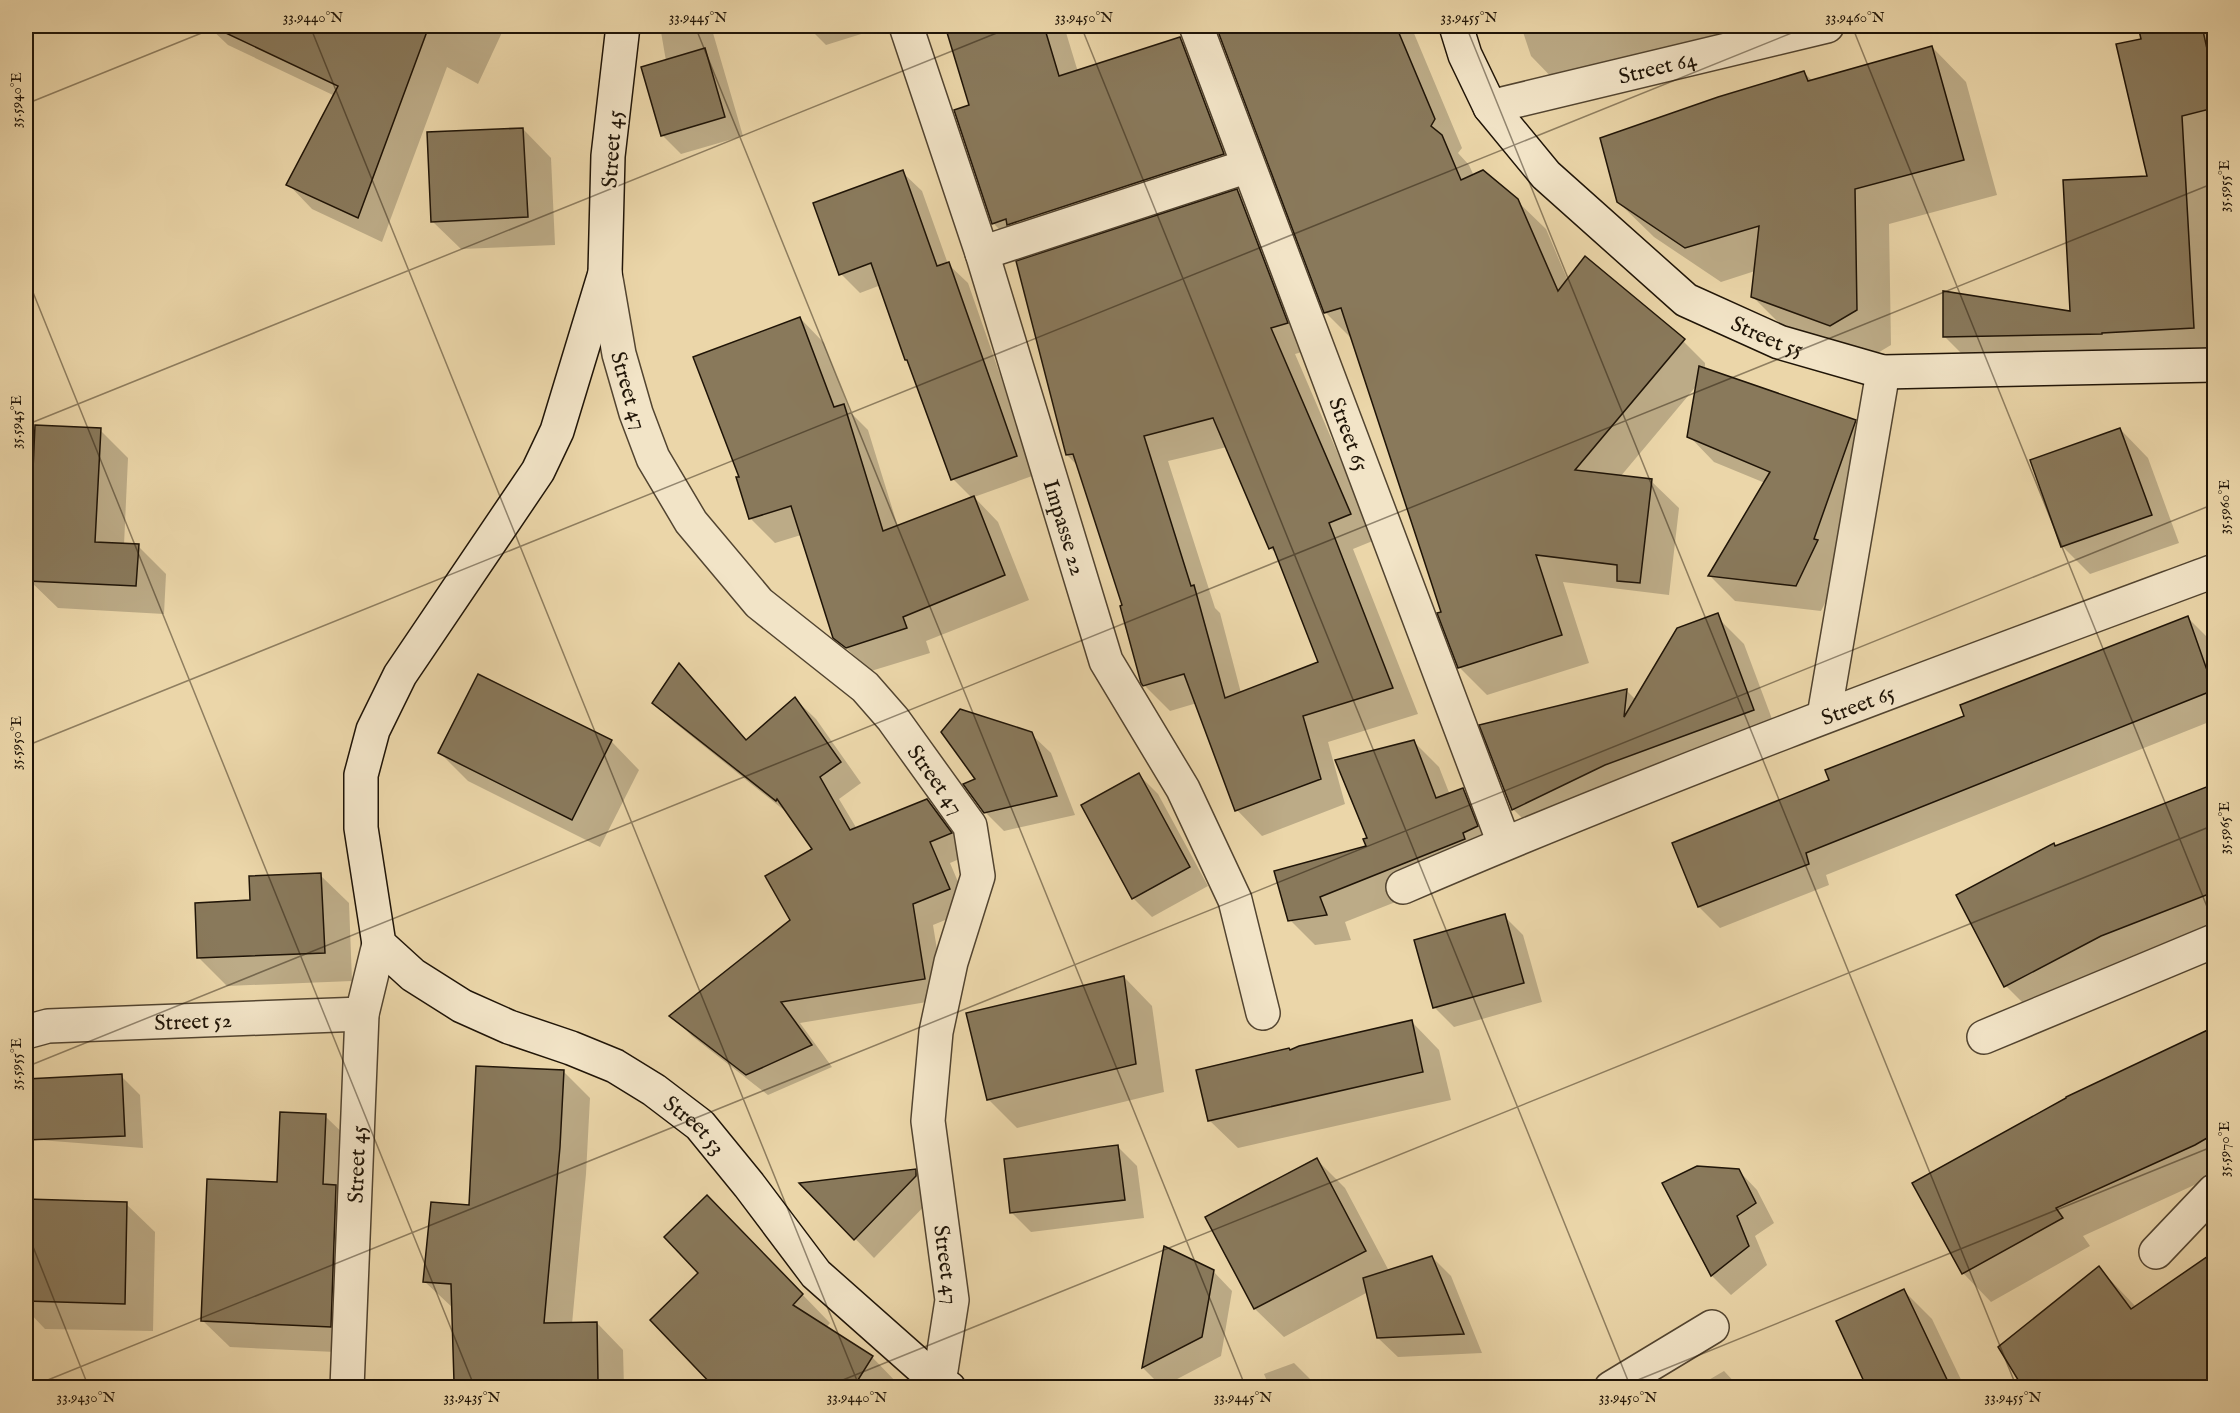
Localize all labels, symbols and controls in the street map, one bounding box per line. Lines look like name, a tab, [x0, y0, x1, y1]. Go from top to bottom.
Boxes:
text: 33.9440°N	[283, 8, 343, 27]
text: 33.9445°N	[669, 8, 727, 27]
text: 33.9450°N	[1055, 8, 1113, 27]
text: 33.9455°N	[1441, 8, 1497, 27]
text: 33.9460°N	[1825, 8, 1885, 27]
street label: Street 64	[1616, 46, 1700, 92]
text: 35.5940°E	[7, 72, 26, 128]
street label: Street 45	[596, 109, 630, 189]
text: 35.5955°E	[2215, 160, 2234, 212]
street label: Street 55	[1726, 310, 1806, 364]
street label: Street 47	[603, 349, 653, 434]
street label: Street 65	[1321, 394, 1375, 476]
text: 35.5945°E	[7, 395, 26, 449]
street label: Impasse 22	[1036, 476, 1091, 579]
text: 35.5960°E	[2215, 479, 2234, 535]
street label: Street 65	[1817, 679, 1899, 733]
text: 35.5950°E	[7, 716, 26, 770]
street label: Street 47	[900, 740, 970, 821]
text: 35.5965°E	[2215, 801, 2234, 855]
street label: Street 52	[154, 1007, 233, 1038]
text: 35.5955°E	[7, 1038, 26, 1090]
street label: Street 53	[657, 1090, 731, 1161]
text: 35.5970°E	[2215, 1121, 2234, 1177]
street label: Street 45	[342, 1125, 374, 1204]
street label: Street 47	[926, 1223, 964, 1306]
text: 33.9430°N	[57, 1388, 115, 1407]
text: 33.9435°N	[444, 1388, 501, 1407]
text: 33.9440°N	[827, 1388, 887, 1407]
text: 33.9445°N	[1214, 1388, 1272, 1407]
text: 33.9450°N	[1599, 1388, 1657, 1407]
text: 33.9455°N	[1985, 1388, 2041, 1407]

